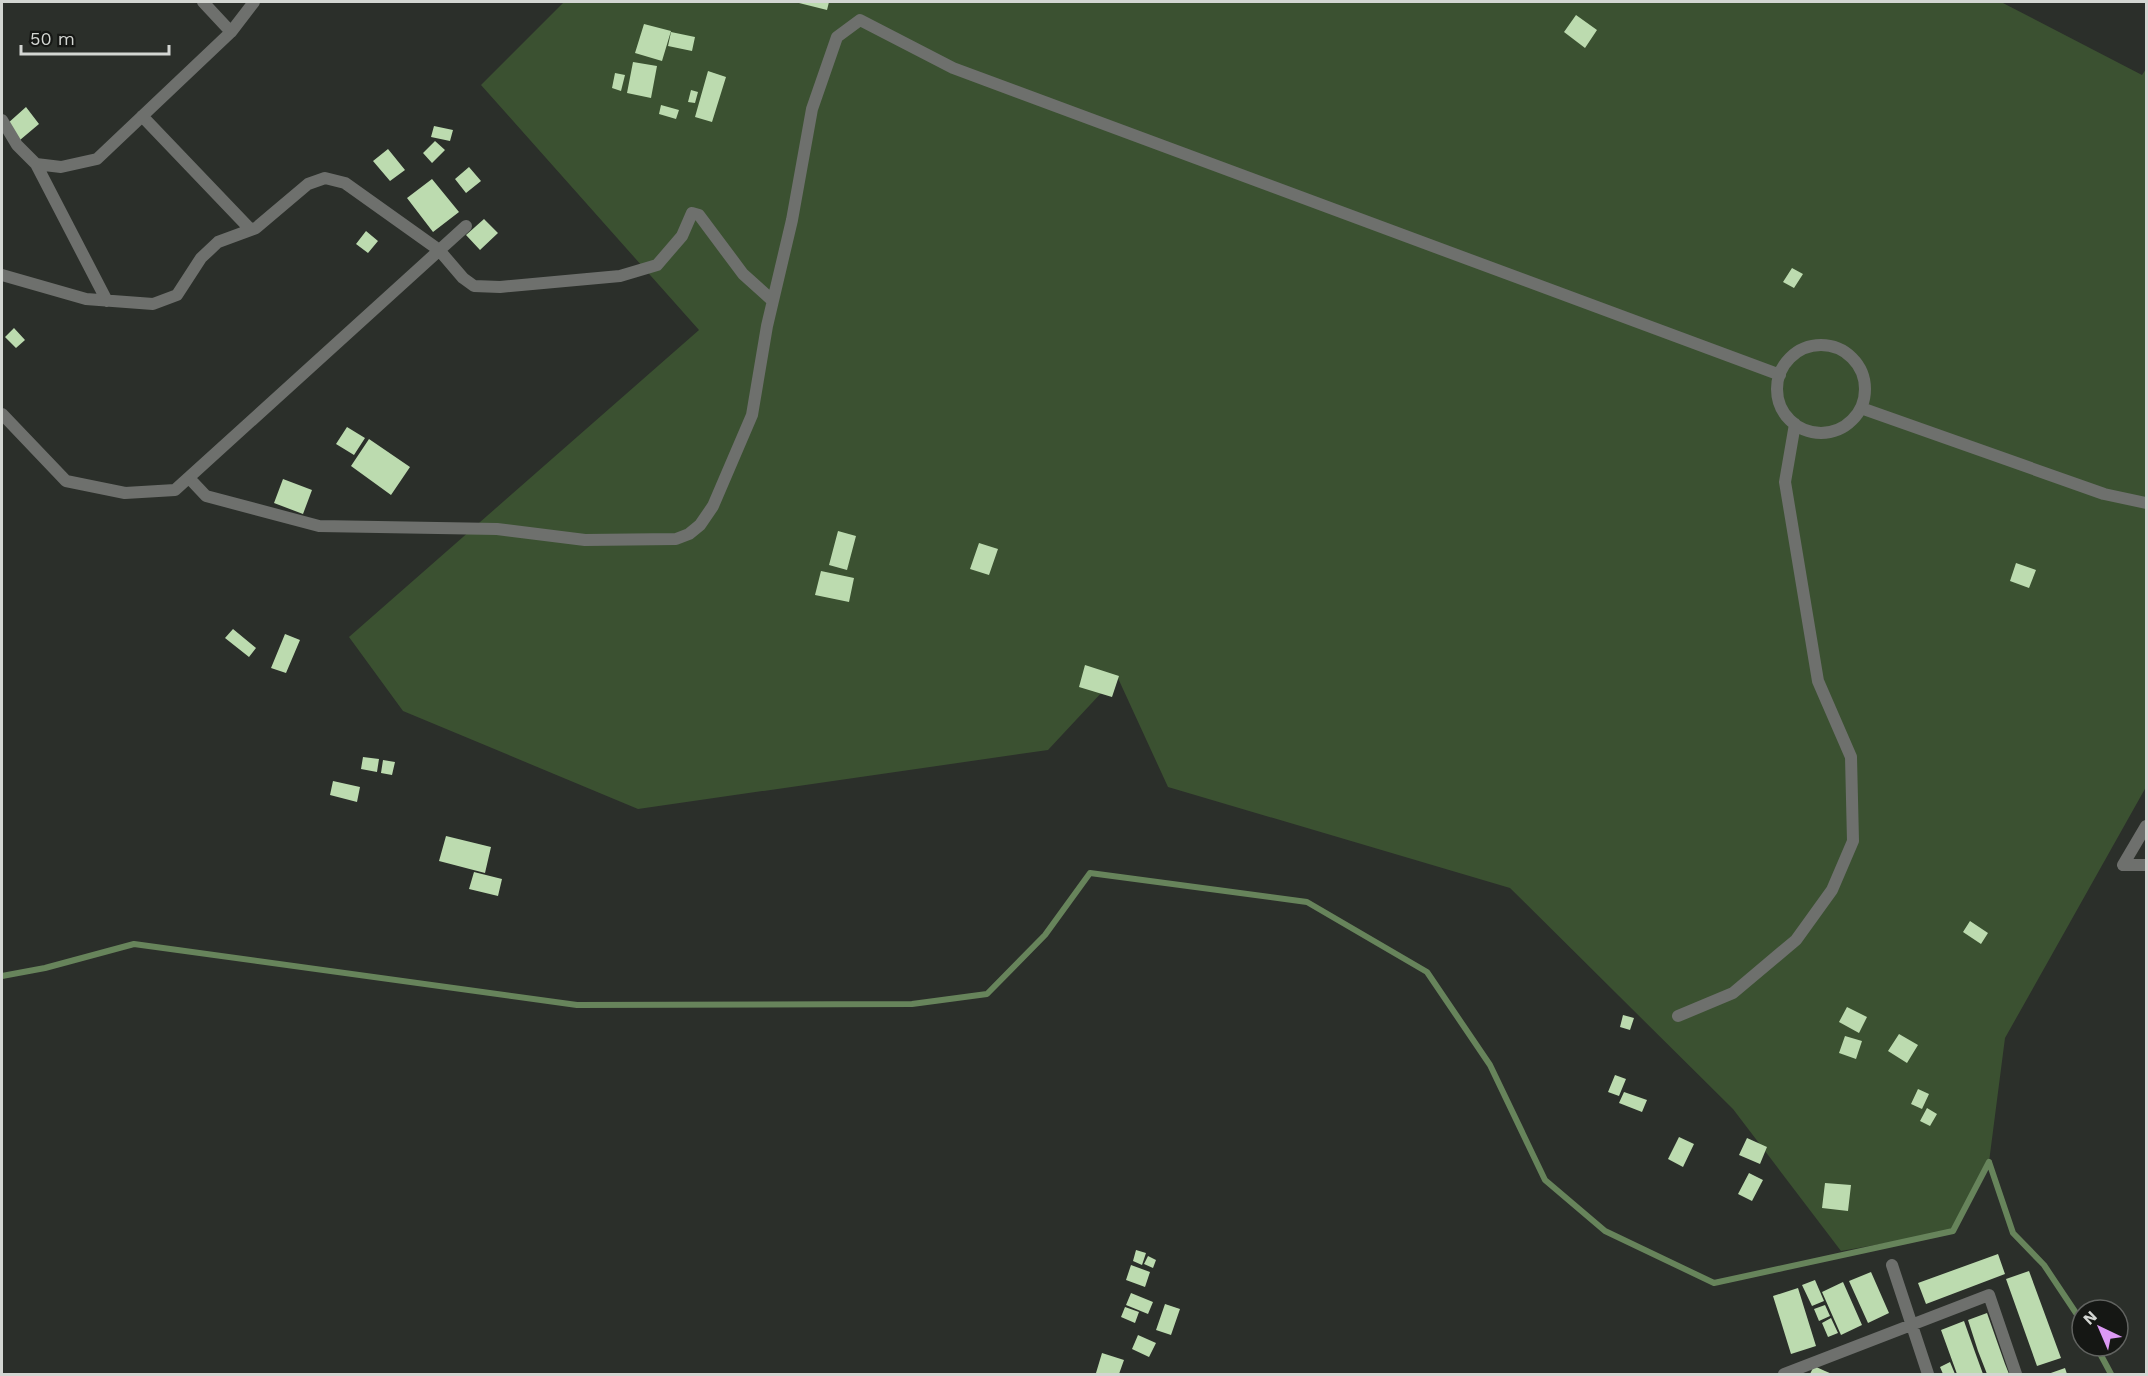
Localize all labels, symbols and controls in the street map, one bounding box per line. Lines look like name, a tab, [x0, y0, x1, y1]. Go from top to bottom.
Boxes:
scale bar	[21, 18, 170, 56]
text: 50 m	[30, 28, 75, 49]
north arrow	[2070, 1298, 2130, 1358]
text: N	[2079, 1307, 2101, 1329]

